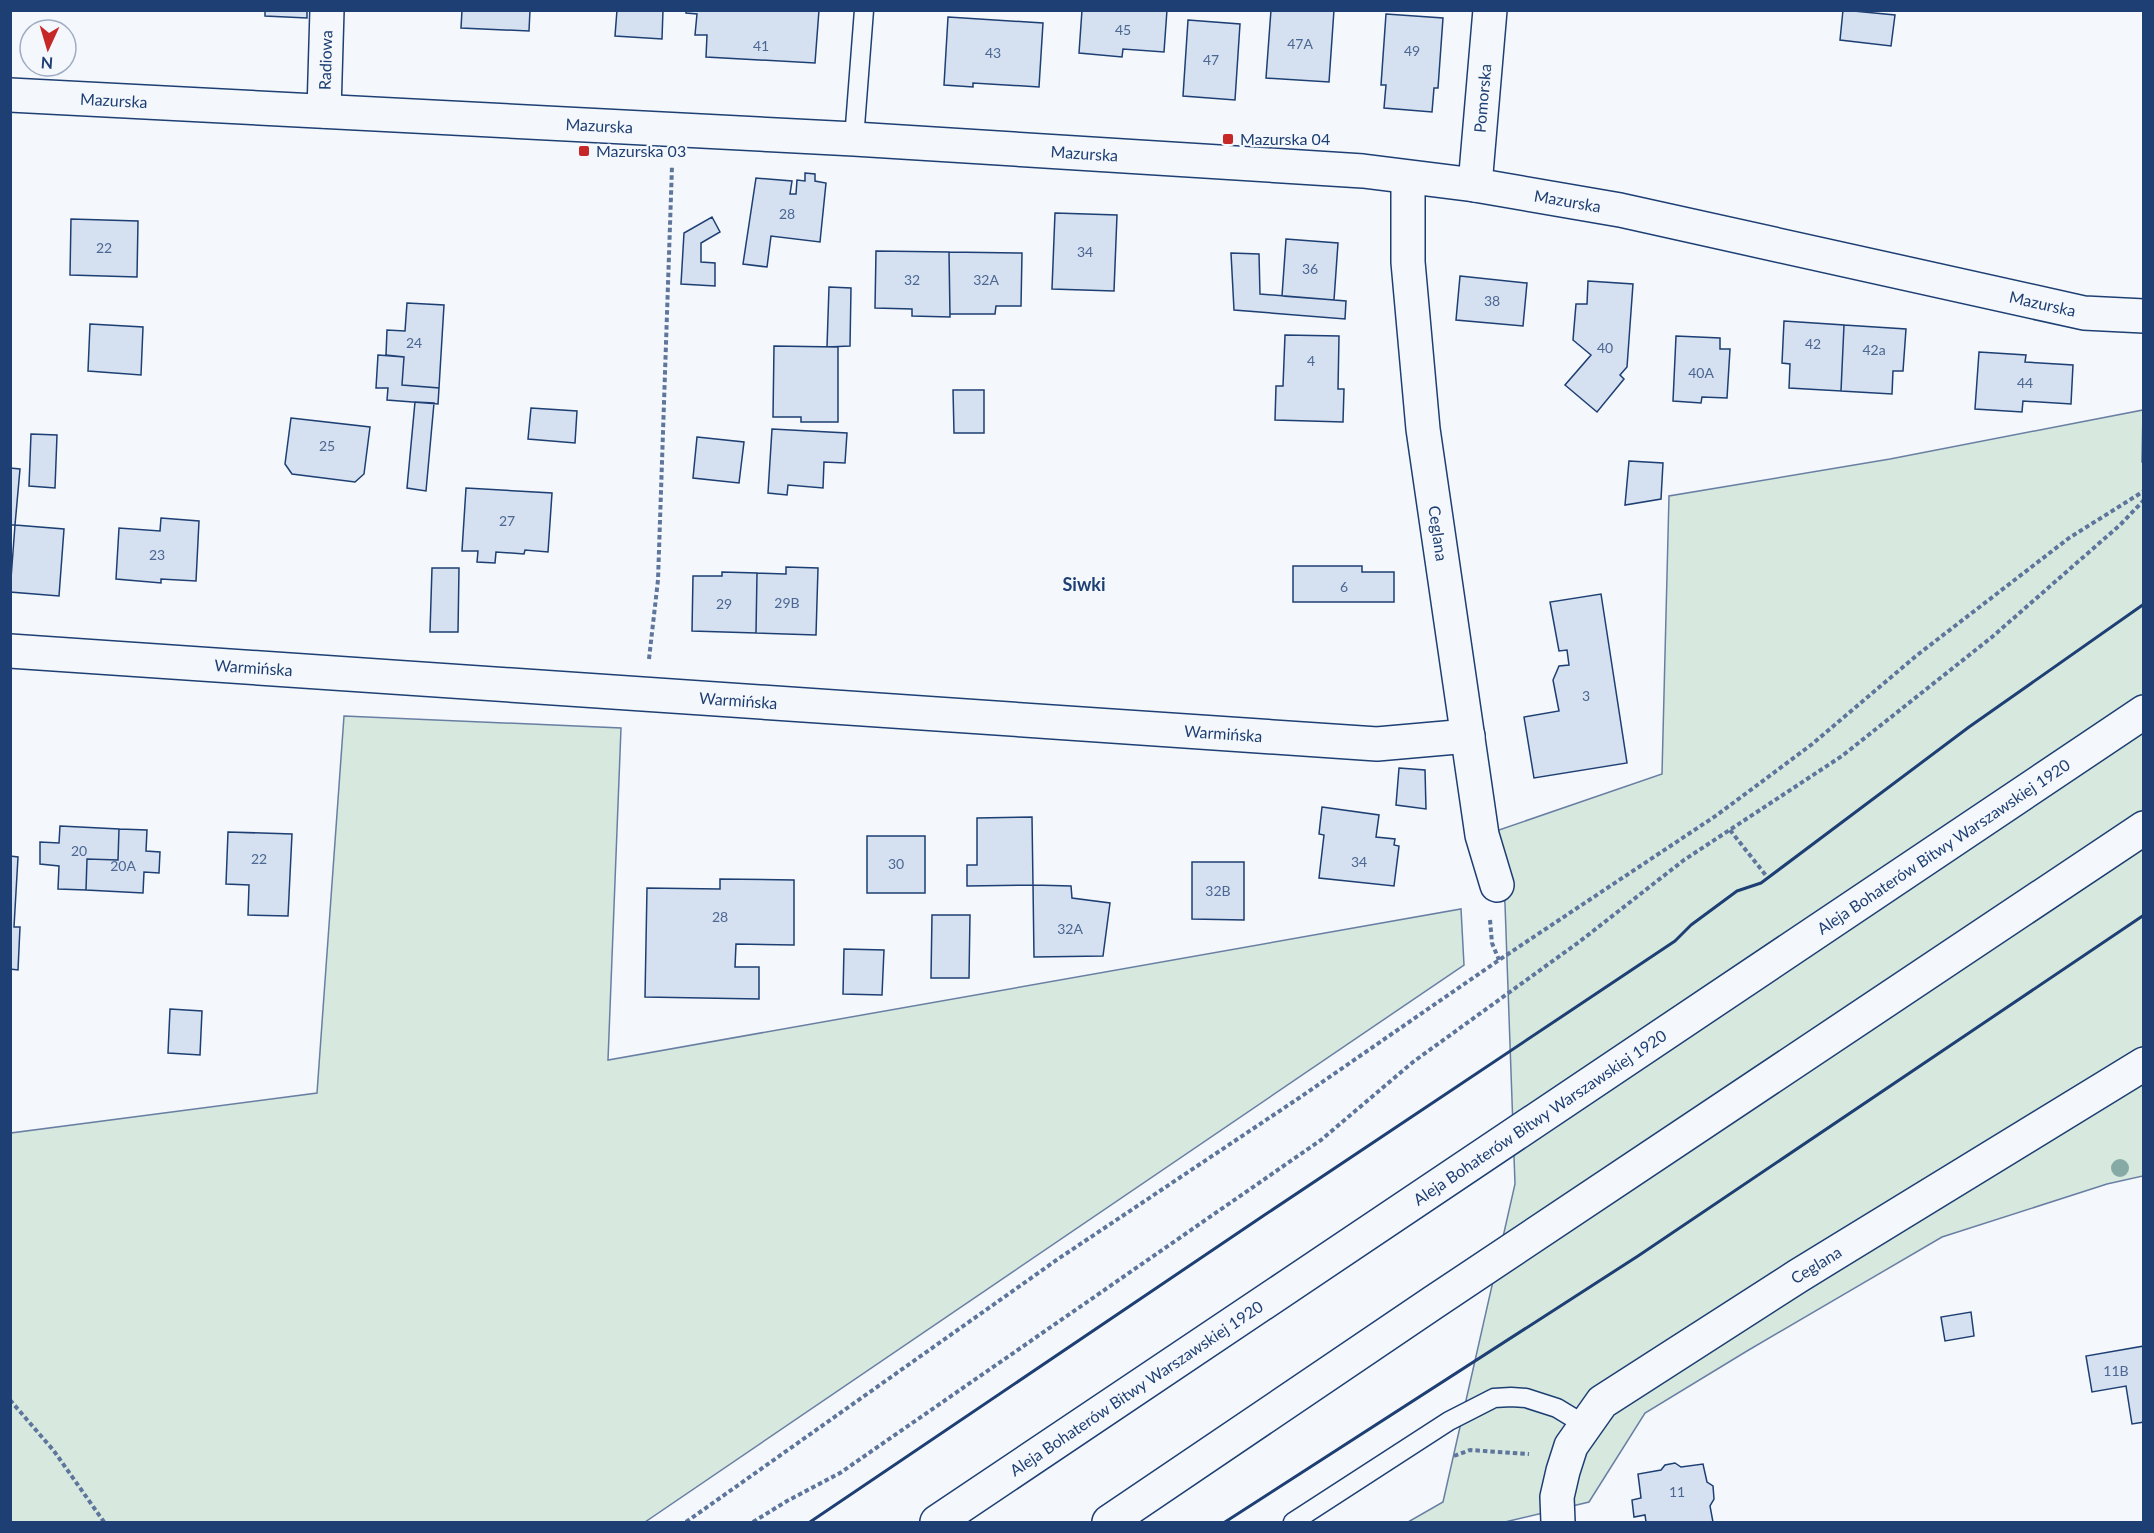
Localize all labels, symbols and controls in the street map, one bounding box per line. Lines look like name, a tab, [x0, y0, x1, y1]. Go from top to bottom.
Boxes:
north arrow	[18, 18, 78, 78]
house number: 45	[1115, 21, 1131, 38]
street label: Radiowa	[315, 30, 335, 90]
house number: 47A	[1287, 35, 1313, 52]
house number: 41	[753, 37, 769, 54]
house number: 49	[1404, 42, 1420, 59]
house number: 43	[985, 44, 1001, 61]
house number: 47	[1203, 51, 1219, 68]
text: N	[40, 54, 54, 73]
street label: Pomorska	[1470, 63, 1494, 134]
street label: Mazurska	[80, 89, 148, 111]
street label: Mazurska	[565, 114, 633, 136]
place label: Mazurska 04	[1240, 129, 1330, 148]
marker: Mazurska 04	[1221, 132, 1235, 146]
place label: Mazurska 03	[596, 141, 686, 160]
street label: Mazurska	[1050, 141, 1119, 165]
marker: Mazurska 03	[577, 144, 591, 158]
street label: Mazurska	[1533, 185, 1603, 216]
house number: 28	[779, 205, 795, 222]
house number: 22	[96, 239, 112, 256]
house number: 34	[1077, 243, 1093, 260]
house number: 36	[1302, 260, 1318, 277]
house number: 32	[904, 271, 920, 288]
house number: 32A	[973, 271, 999, 288]
street label: Mazurska	[2008, 287, 2078, 320]
house number: 38	[1484, 292, 1500, 309]
house number: 24	[406, 334, 422, 351]
house number: 42	[1805, 335, 1821, 352]
house number: 40	[1597, 339, 1613, 356]
house number: 42a	[1862, 341, 1886, 358]
house number: 4	[1307, 352, 1315, 369]
house number: 40A	[1688, 364, 1714, 381]
house number: 44	[2017, 374, 2033, 391]
house number: 25	[319, 437, 335, 454]
street label: Ceglana	[1425, 504, 1452, 562]
house number: 27	[499, 512, 515, 529]
house number: 23	[149, 546, 165, 563]
district label: Siwki	[1062, 573, 1106, 595]
house number: 6	[1340, 578, 1348, 595]
house number: 29B	[774, 594, 800, 611]
house number: 29	[716, 595, 732, 612]
street label: Warmińska	[214, 655, 293, 679]
house number: 3	[1582, 687, 1590, 704]
street label: Warmińska	[699, 688, 778, 712]
street label: Warmińska	[1183, 721, 1263, 745]
street label: Aleja Bohaterów Bitwy Warszawskiej 1920	[1813, 755, 2073, 938]
house number: 20	[71, 842, 87, 859]
house number: 22	[251, 850, 267, 867]
house number: 34	[1351, 853, 1367, 870]
house number: 30	[888, 855, 904, 872]
house number: 20A	[110, 857, 136, 874]
house number: 32B	[1205, 882, 1231, 899]
house number: 28	[712, 908, 728, 925]
house number: 32A	[1057, 920, 1083, 937]
street label: Aleja Bohaterów Bitwy Warszawskiej 1920	[1409, 1025, 1670, 1209]
street label: Ceglana	[1787, 1242, 1845, 1287]
street label: Aleja Bohaterów Bitwy Warszawskiej 1920	[1006, 1296, 1266, 1479]
house number: 11B	[2103, 1362, 2129, 1379]
house number: 11	[1669, 1483, 1685, 1500]

